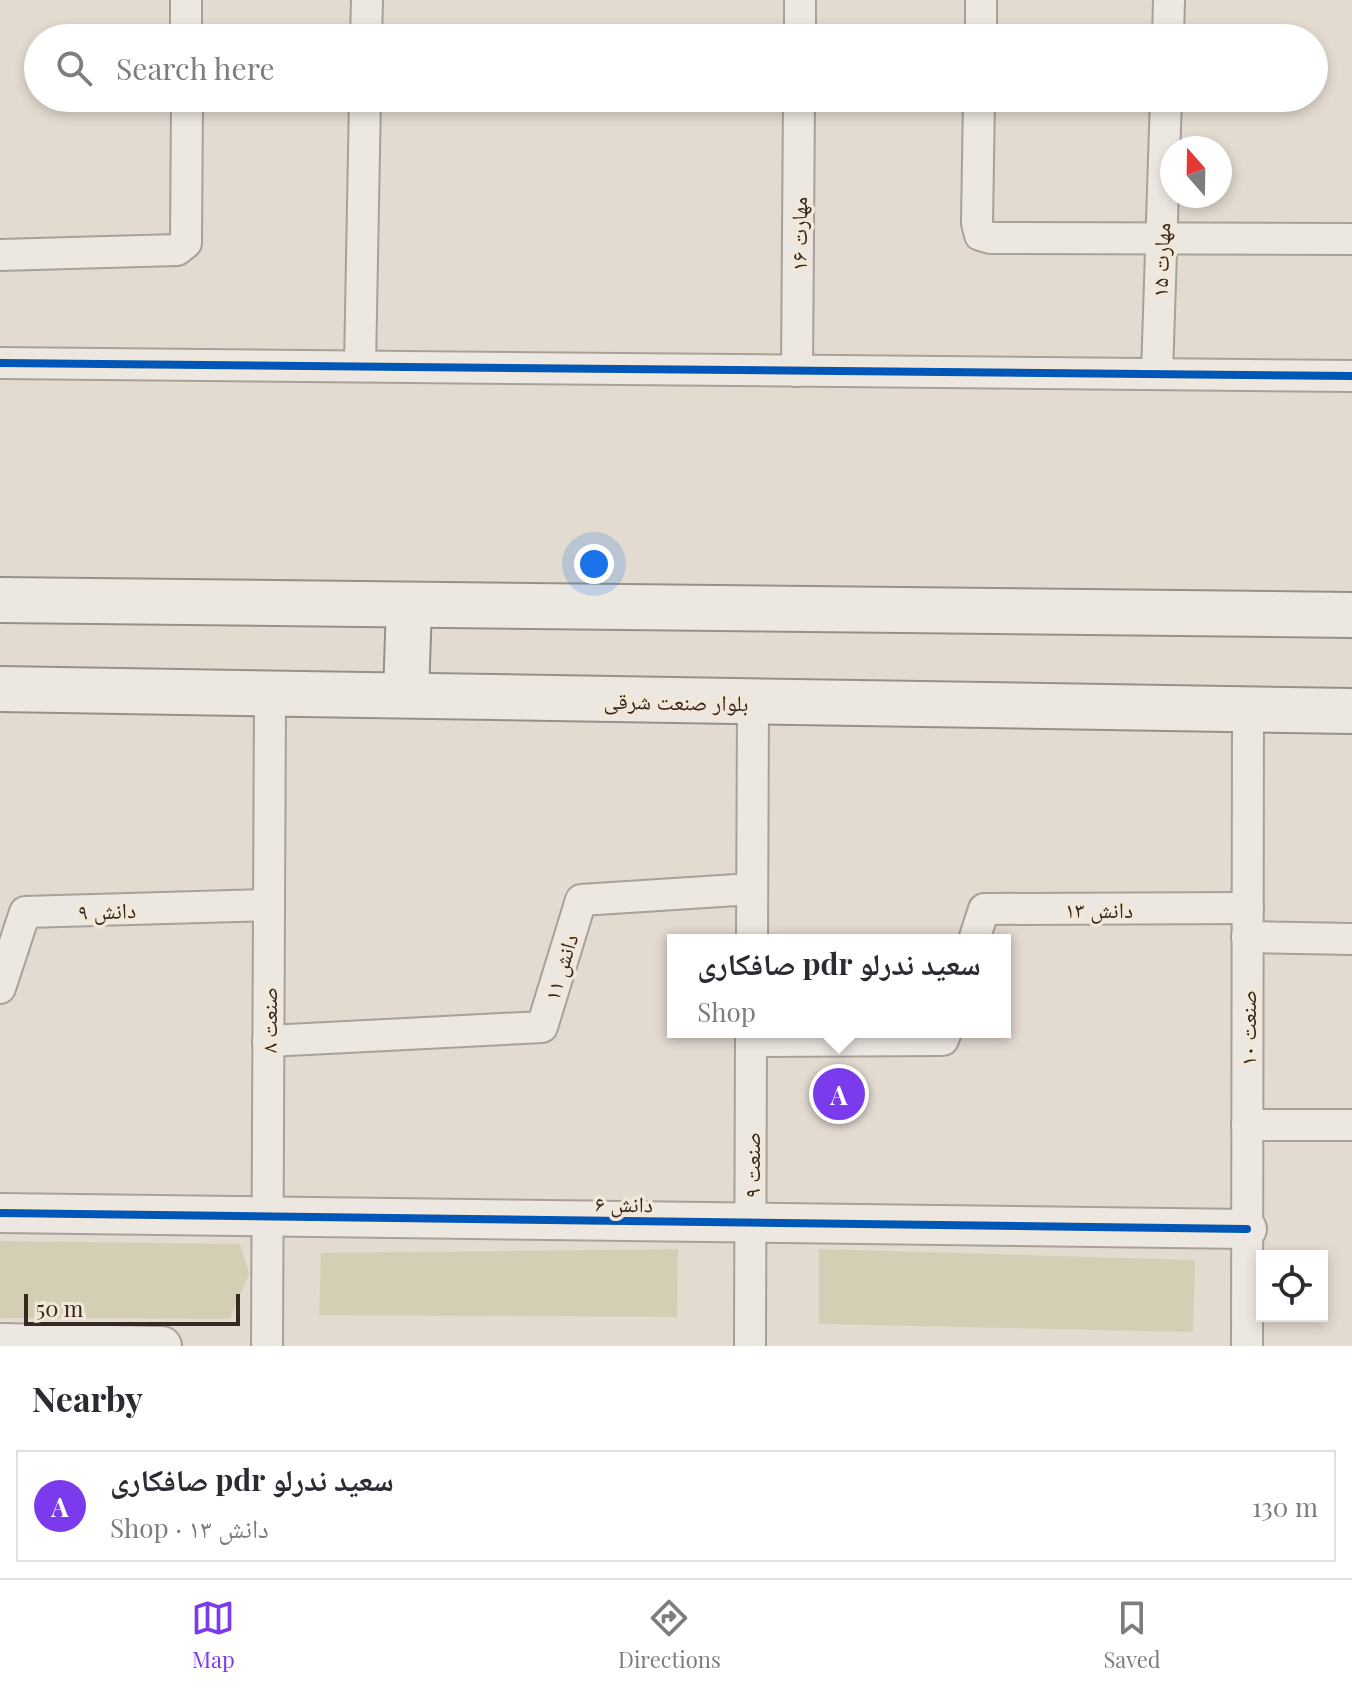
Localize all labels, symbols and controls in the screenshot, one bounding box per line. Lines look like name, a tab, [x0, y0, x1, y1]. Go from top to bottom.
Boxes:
search box	[24, 24, 1328, 112]
icon: search	[52, 46, 96, 90]
text: Search here	[116, 48, 275, 88]
north arrow	[1160, 136, 1232, 208]
street label: مهارت ۱۶	[783, 197, 813, 271]
street label: مهارت ۱۵	[1144, 222, 1176, 298]
your location	[574, 544, 614, 584]
street label: بلوار صنعت شرقی	[603, 685, 749, 717]
street label: دانش ۹	[77, 894, 137, 926]
street label: دانش ۱۳	[1065, 894, 1133, 924]
street label: دانش ۱۱	[536, 930, 584, 1004]
popup	[667, 934, 1011, 1038]
text: صافکاری pdr سعید ندرلو	[697, 943, 981, 983]
street label: صنعت ۸	[253, 987, 283, 1053]
street label: صنعت ۱۰	[1232, 990, 1262, 1066]
text: Shop	[697, 994, 756, 1029]
pin: A	[813, 1064, 865, 1124]
street label: صنعت ۹	[736, 1132, 766, 1198]
street label: دانش ۶	[595, 1187, 653, 1219]
map controls	[1256, 1250, 1328, 1322]
button: locate	[1256, 1250, 1328, 1322]
scale bar	[24, 1290, 240, 1326]
text: 50 m	[36, 1293, 83, 1323]
text: Nearby	[32, 1375, 143, 1421]
text: صافکاری pdr سعید ندرلو	[110, 1459, 394, 1499]
text: A	[51, 1489, 69, 1524]
text: 130 m	[1252, 1489, 1318, 1524]
text: Shop · دانش ۱۳	[110, 1510, 269, 1545]
tab: Map	[191, 1596, 235, 1674]
tab: Directions	[618, 1596, 721, 1674]
tab: Saved	[1103, 1596, 1161, 1674]

